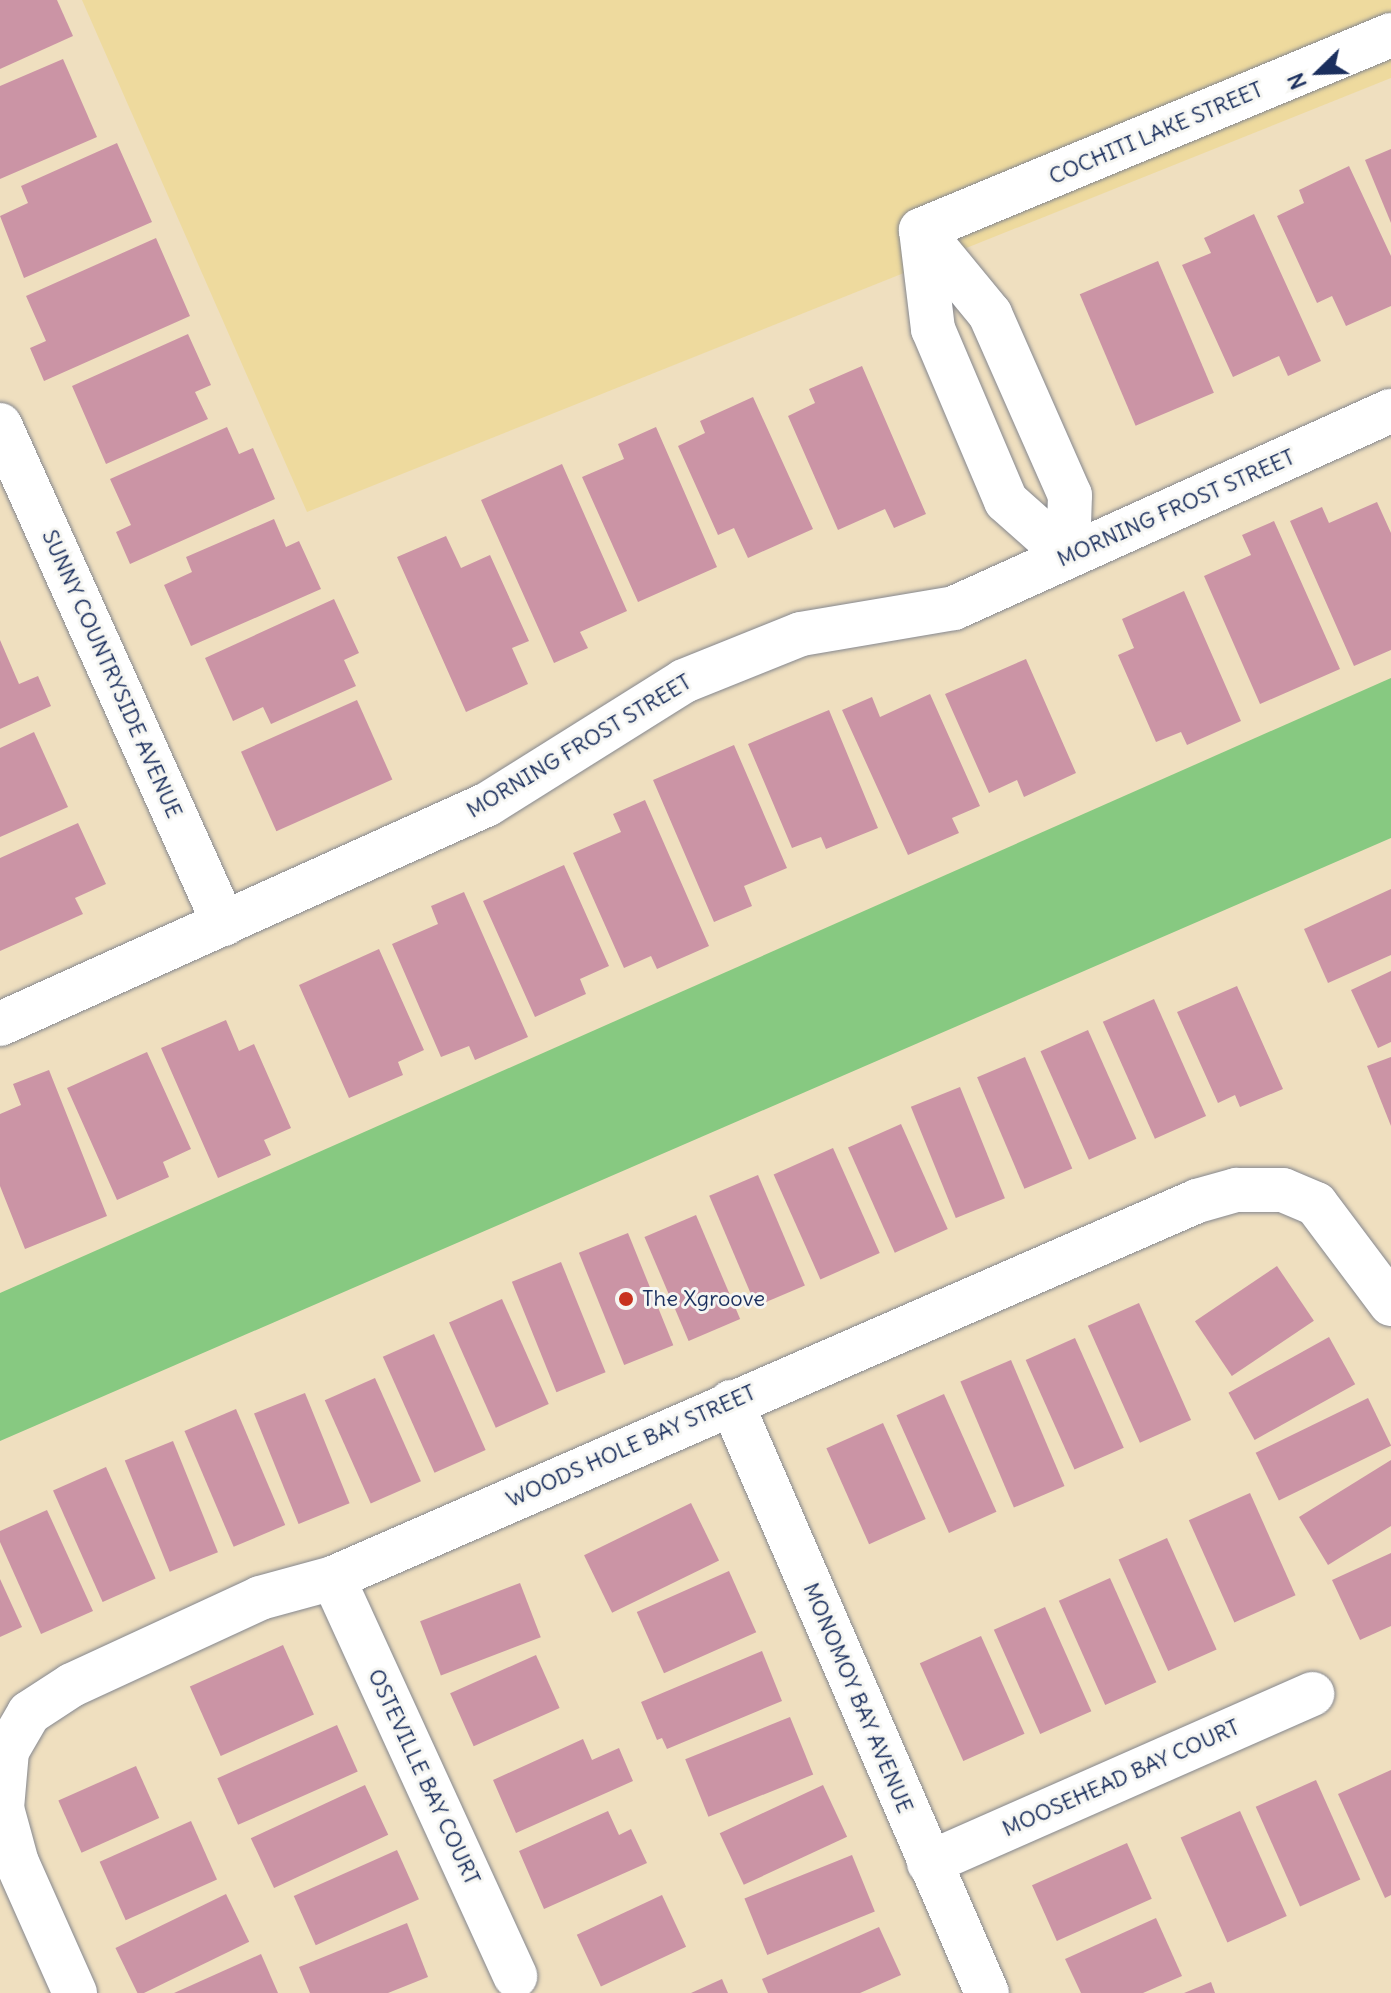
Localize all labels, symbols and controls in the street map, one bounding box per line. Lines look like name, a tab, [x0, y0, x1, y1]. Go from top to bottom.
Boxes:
north arrow	[1279, 32, 1359, 112]
text: N	[1281, 69, 1313, 94]
street label: COCHITI LAKE STREET	[1045, 76, 1267, 190]
street label: MORNING FROST STREET	[1053, 444, 1299, 572]
street label: SUNNY COUNTRYSIDE AVENUE	[36, 526, 188, 822]
street label: MORNING FROST STREET	[462, 668, 696, 824]
place label: The Xgroove	[642, 1286, 765, 1312]
marker: The Xgroove	[617, 1290, 635, 1308]
street label: WOODS HOLE BAY STREET	[502, 1379, 760, 1513]
street label: MONOMOY BAY AVENUE	[798, 1579, 918, 1817]
street label: OSTEVILLE BAY COURT	[362, 1665, 486, 1889]
street label: MOOSEHEAD BAY COURT	[998, 1714, 1244, 1842]

